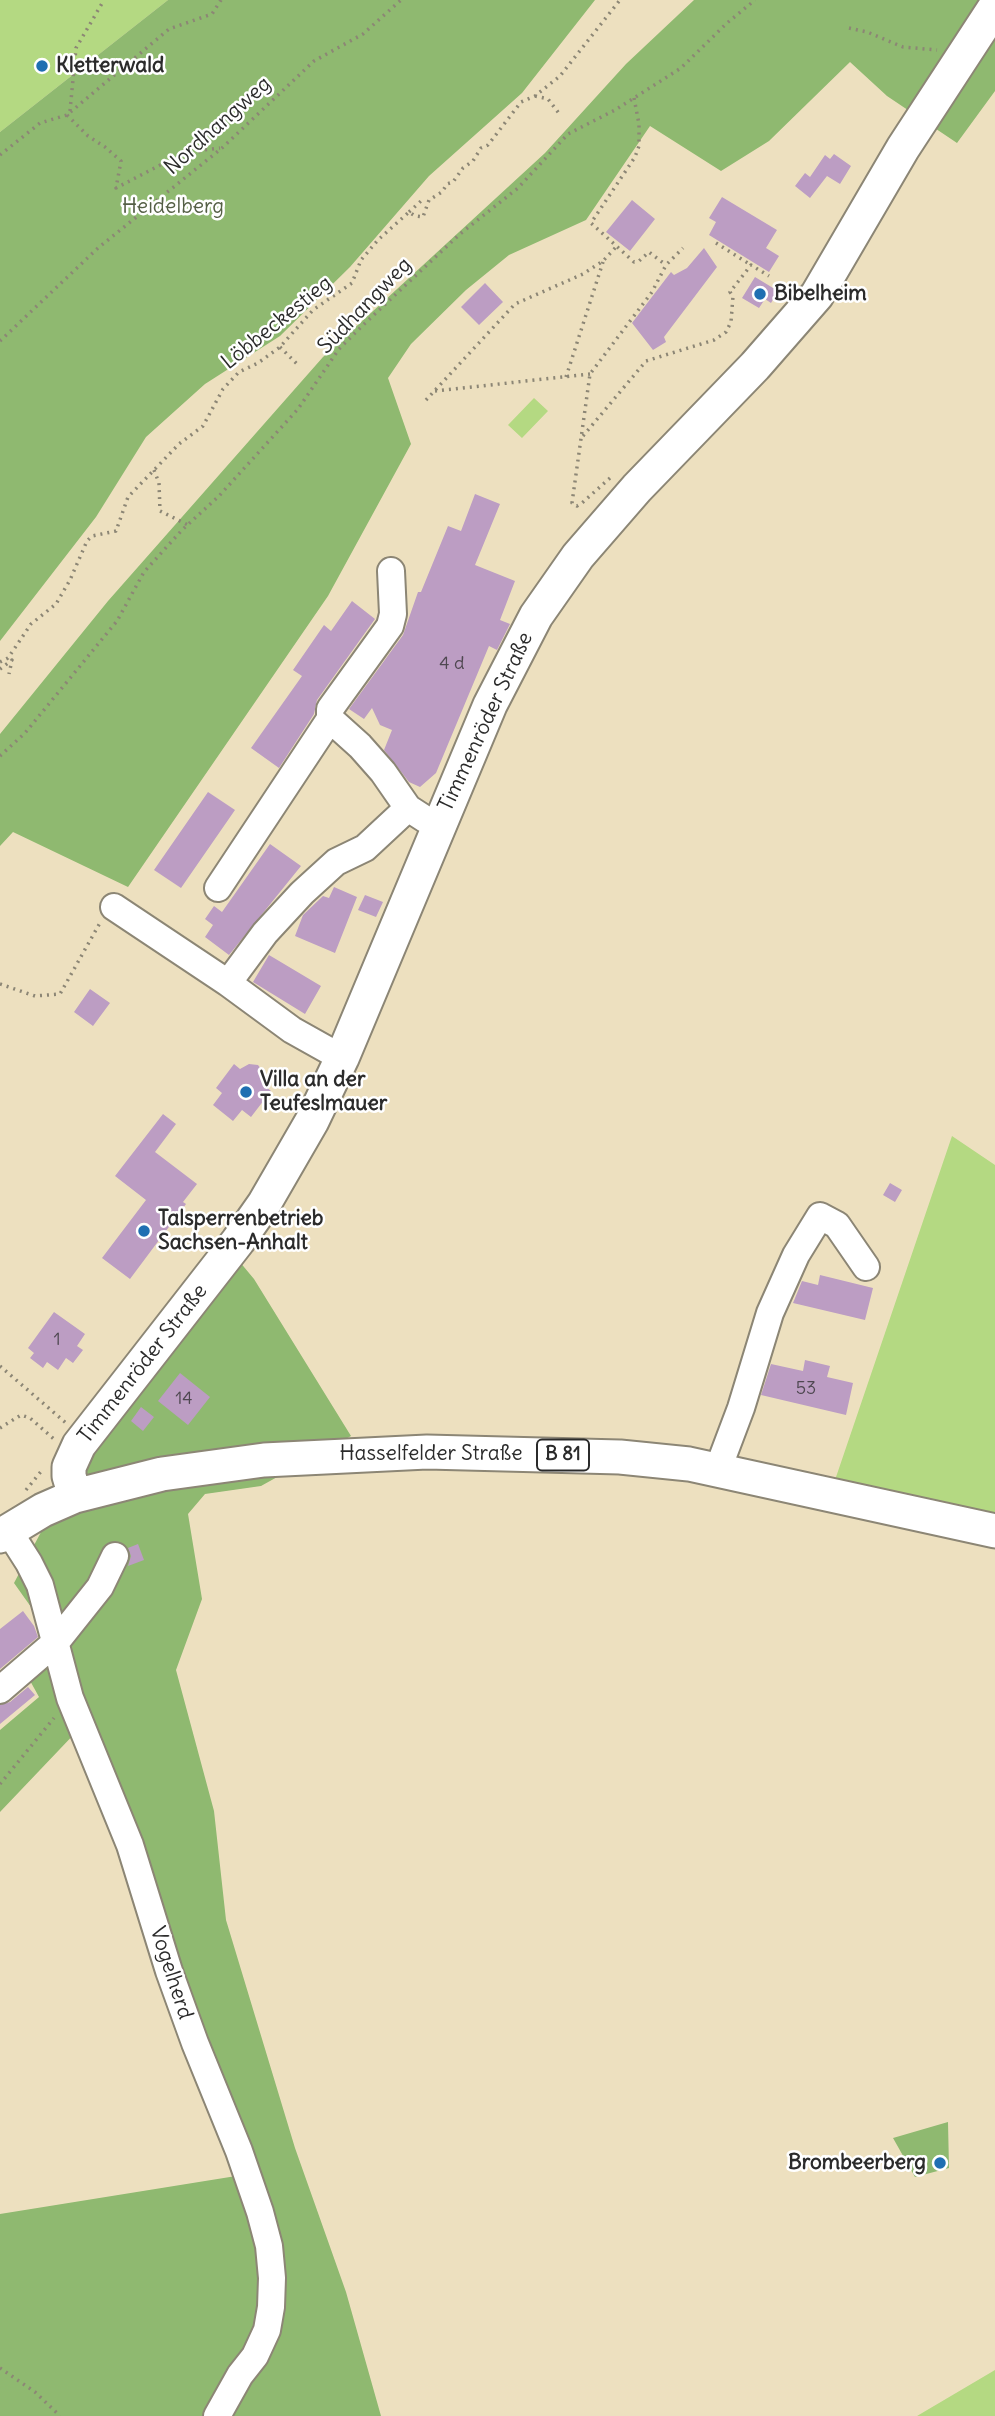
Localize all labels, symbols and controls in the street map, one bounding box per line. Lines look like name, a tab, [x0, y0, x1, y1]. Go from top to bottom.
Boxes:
place label: Kletterwald	[56, 53, 164, 79]
marker: Kletterwald	[34, 58, 50, 74]
street label: Nordhangweg	[160, 72, 276, 180]
park label: Heidelberg	[122, 194, 224, 220]
street label: Südhangweg	[313, 253, 417, 359]
street label: Löbbeckestieg	[217, 271, 337, 375]
place label: Bibelheim	[774, 281, 867, 307]
marker: Bibelheim	[752, 286, 768, 302]
street label: Timmenröder Straße	[433, 628, 539, 816]
house number: 4 d	[439, 653, 465, 675]
place label: Villa an der Teufeslmauer	[260, 1067, 387, 1117]
marker: Villa an der Teufeslmauer	[238, 1084, 254, 1100]
place label: Talsperrenbetrieb Sachsen-Anhalt	[158, 1206, 323, 1256]
marker: Talsperrenbetrieb Sachsen-Anhalt	[136, 1223, 152, 1239]
street label: Timmenröder Straße	[73, 1280, 213, 1448]
house number: 1	[53, 1329, 61, 1351]
house number: 53	[796, 1378, 816, 1400]
house number: 14	[175, 1388, 193, 1410]
road number: B 81	[537, 1440, 589, 1470]
street label: Hasselfelder Straße	[339, 1441, 523, 1467]
street label: Vogelherd	[144, 1923, 198, 2023]
place label: Brombeerberg	[788, 2150, 926, 2176]
marker: Brombeerberg	[932, 2155, 948, 2171]

